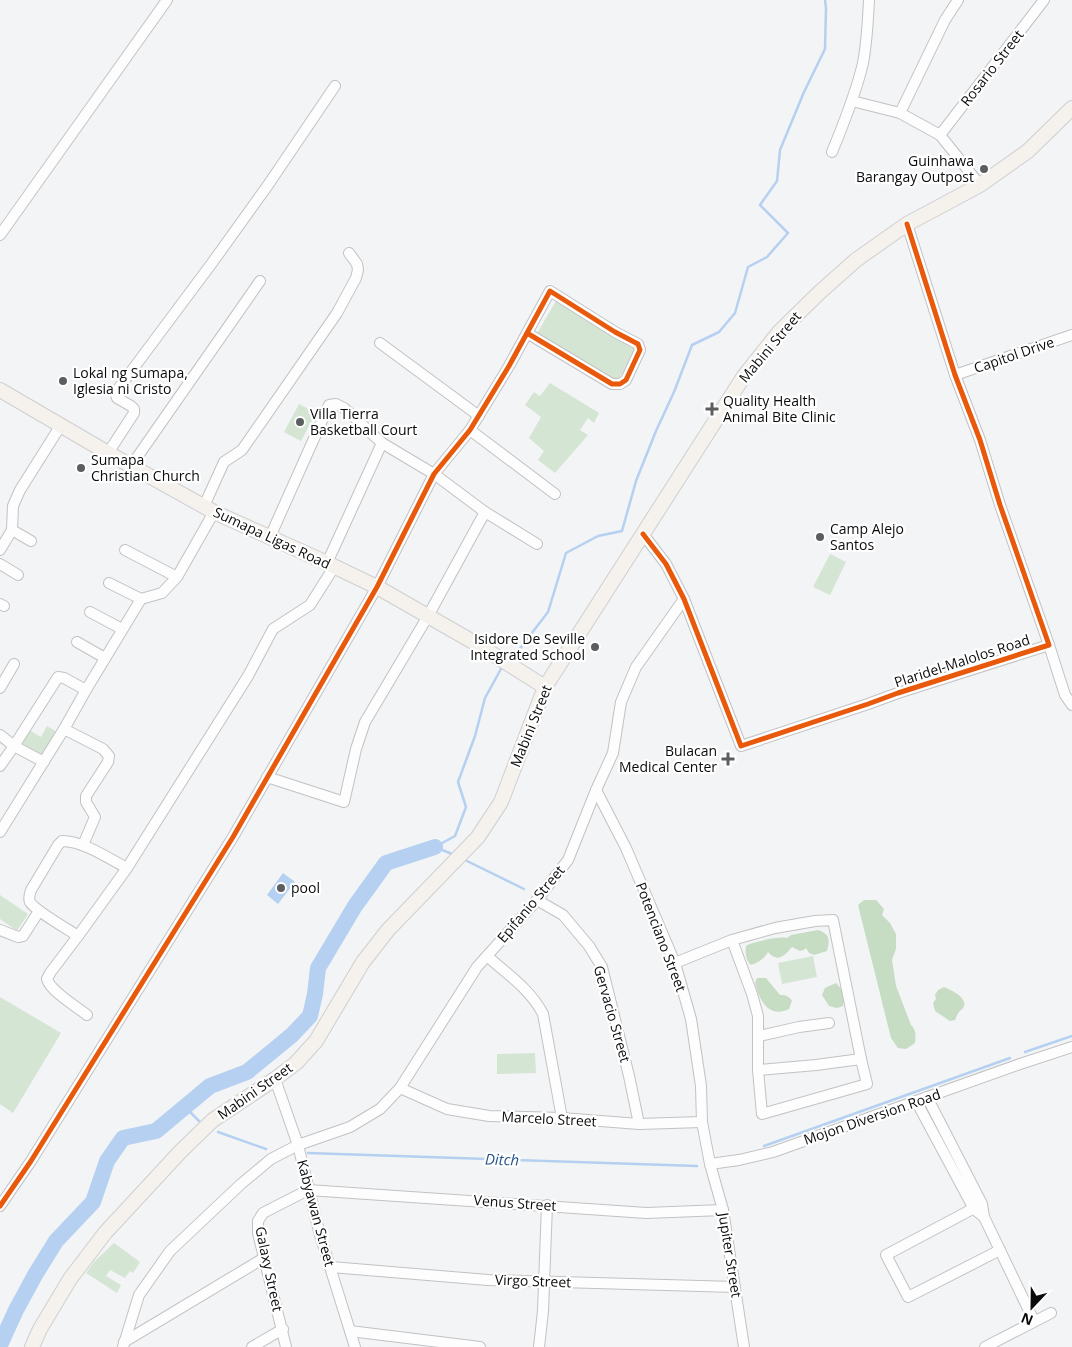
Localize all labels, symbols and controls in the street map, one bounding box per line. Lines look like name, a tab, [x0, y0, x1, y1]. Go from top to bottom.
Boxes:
street label: Rosario Street	[956, 26, 1027, 110]
place label: Guinhawa Barangay Outpost	[856, 151, 974, 186]
marker: Guinhawa Barangay Outpost	[978, 163, 990, 175]
street label: Mabini Street	[734, 307, 805, 386]
street label: Capitol Drive	[971, 332, 1057, 377]
place label: Lokal ng Sumapa, Iglesia ni Cristo	[73, 363, 188, 398]
marker: Lokal ng Sumapa, Iglesia ni Cristo	[57, 375, 69, 387]
place label: Quality Health Animal Bite Clinic	[723, 391, 836, 426]
marker: Quality Health Animal Bite Clinic	[705, 402, 719, 416]
place label: Villa Tierra Basketball Court	[310, 404, 417, 439]
marker: Villa Tierra Basketball Court	[294, 416, 306, 428]
place label: Sumapa Christian Church	[91, 450, 200, 485]
marker: Sumapa Christian Church	[75, 462, 87, 474]
street label: Sumapa Ligas Road	[211, 502, 334, 573]
place label: Camp Alejo Santos	[830, 519, 904, 554]
marker: Camp Alejo Santos	[814, 531, 826, 543]
place label: Isidore De Seville Integrated School	[470, 629, 585, 664]
street label: Plaridel-Malolos Road	[892, 630, 1032, 691]
marker: Isidore De Seville Integrated School	[589, 641, 601, 653]
street label: Mabini Street	[505, 682, 556, 770]
place label: Bulacan Medical Center	[619, 741, 717, 776]
marker: Bulacan Medical Center	[721, 752, 735, 766]
street label: Epifanio Street	[493, 861, 569, 946]
place label: pool	[291, 878, 320, 897]
street label: Potenciano Street	[632, 879, 691, 994]
marker: pool	[275, 882, 287, 894]
street label: Gervacio Street	[590, 963, 635, 1065]
street label: Mabini Street	[213, 1058, 296, 1123]
street label: Mojon Diversion Road	[801, 1084, 943, 1149]
street label: Marcelo Street	[501, 1107, 597, 1130]
water label: Ditch	[485, 1148, 519, 1170]
street label: Kabyawan Street	[293, 1157, 340, 1268]
street label: Venus Street	[473, 1190, 557, 1215]
street label: Jupiter Street	[714, 1209, 747, 1299]
street label: Galaxy Street	[251, 1225, 288, 1313]
street label: Virgo Street	[495, 1270, 572, 1291]
north arrow	[1007, 1282, 1057, 1332]
text: N	[1018, 1309, 1036, 1330]

